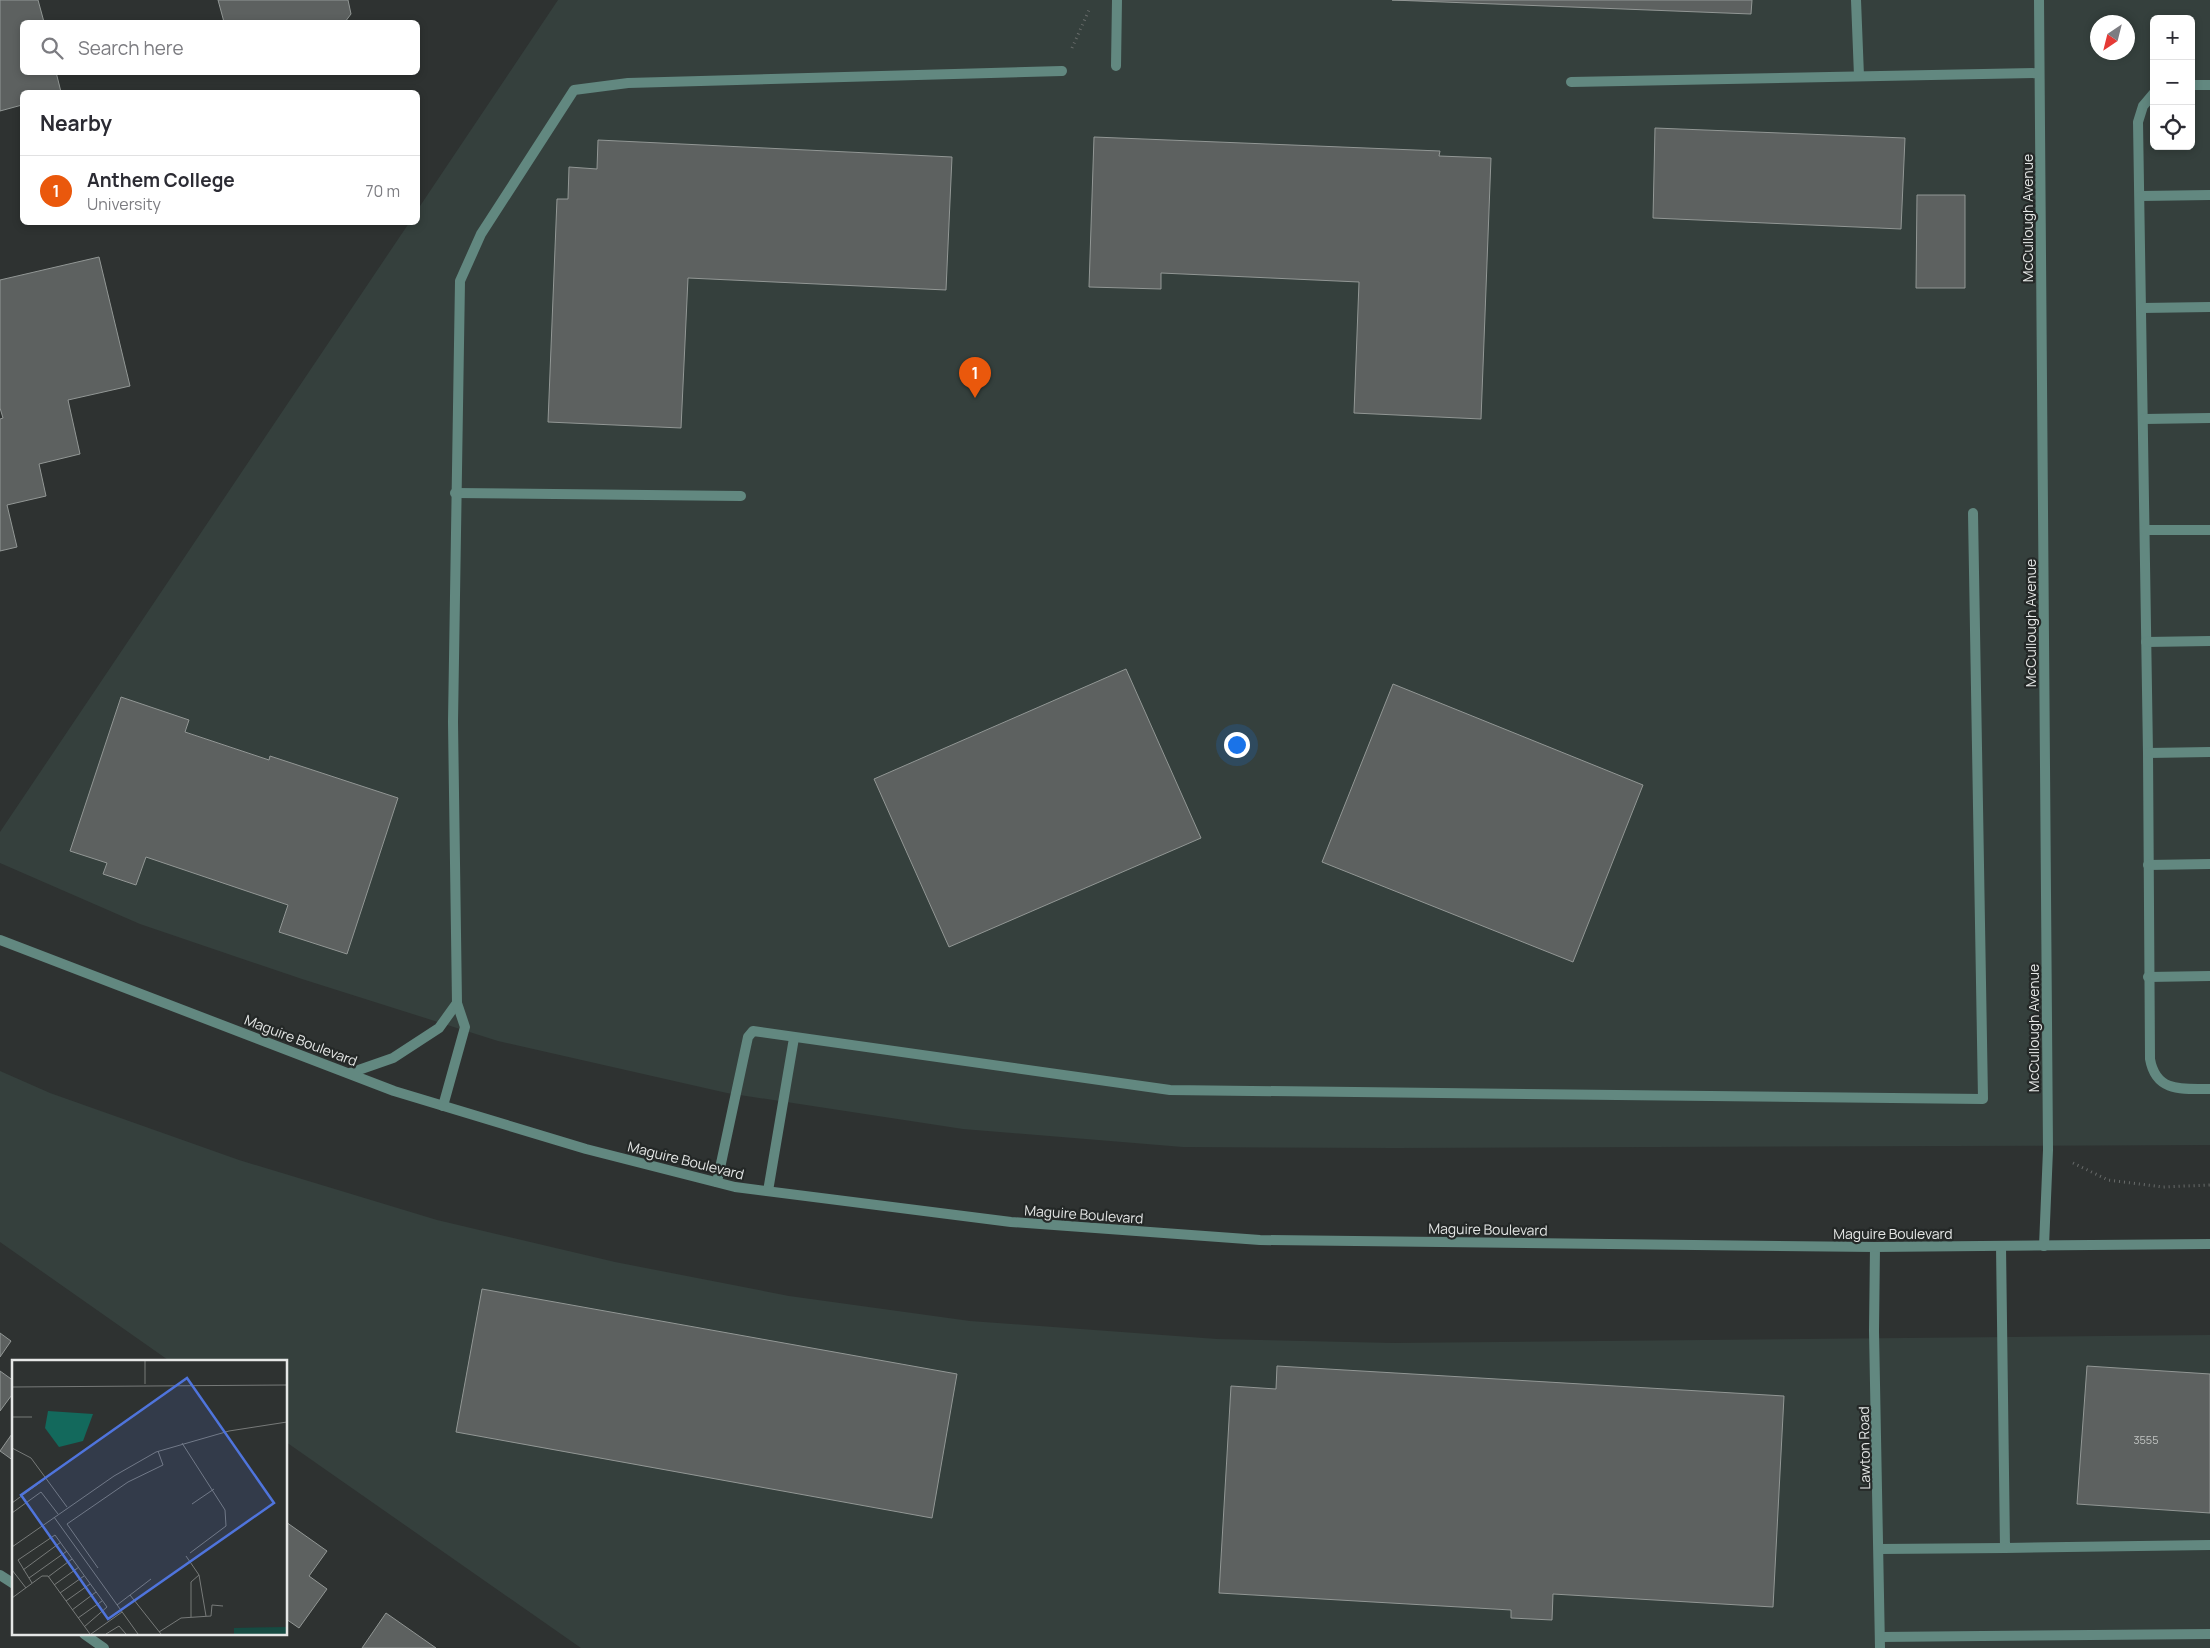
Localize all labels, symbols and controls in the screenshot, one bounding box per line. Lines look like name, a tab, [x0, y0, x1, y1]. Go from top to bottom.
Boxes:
north arrow	[2090, 15, 2135, 60]
map controls	[2150, 15, 2195, 150]
button: +	[2150, 15, 2195, 60]
search box	[20, 20, 420, 75]
icon: search	[38, 34, 66, 62]
text: Search here	[78, 35, 184, 61]
button: −	[2150, 60, 2195, 105]
button: locate	[2150, 105, 2195, 150]
text: Nearby	[40, 109, 112, 137]
street label: McCullough Avenue	[2018, 154, 2037, 282]
text: Anthem College	[87, 167, 235, 193]
text: 1	[52, 180, 60, 202]
text: 70 m	[365, 180, 400, 202]
text: University	[87, 193, 161, 215]
pin: 1	[959, 357, 991, 398]
street label: McCullough Avenue	[2021, 559, 2040, 687]
your location	[1224, 732, 1250, 758]
street label: McCullough Avenue	[2024, 964, 2043, 1092]
street label: Maguire Boulevard	[242, 1010, 360, 1070]
street label: Maguire Boulevard	[626, 1136, 746, 1184]
street label: Maguire Boulevard	[1024, 1200, 1144, 1228]
street label: Maguire Boulevard	[1428, 1218, 1548, 1240]
street label: Maguire Boulevard	[1833, 1224, 1953, 1243]
inset map	[12, 1360, 288, 1636]
street label: Lawton Road	[1854, 1406, 1874, 1490]
house number: 3555	[2133, 1432, 2159, 1447]

